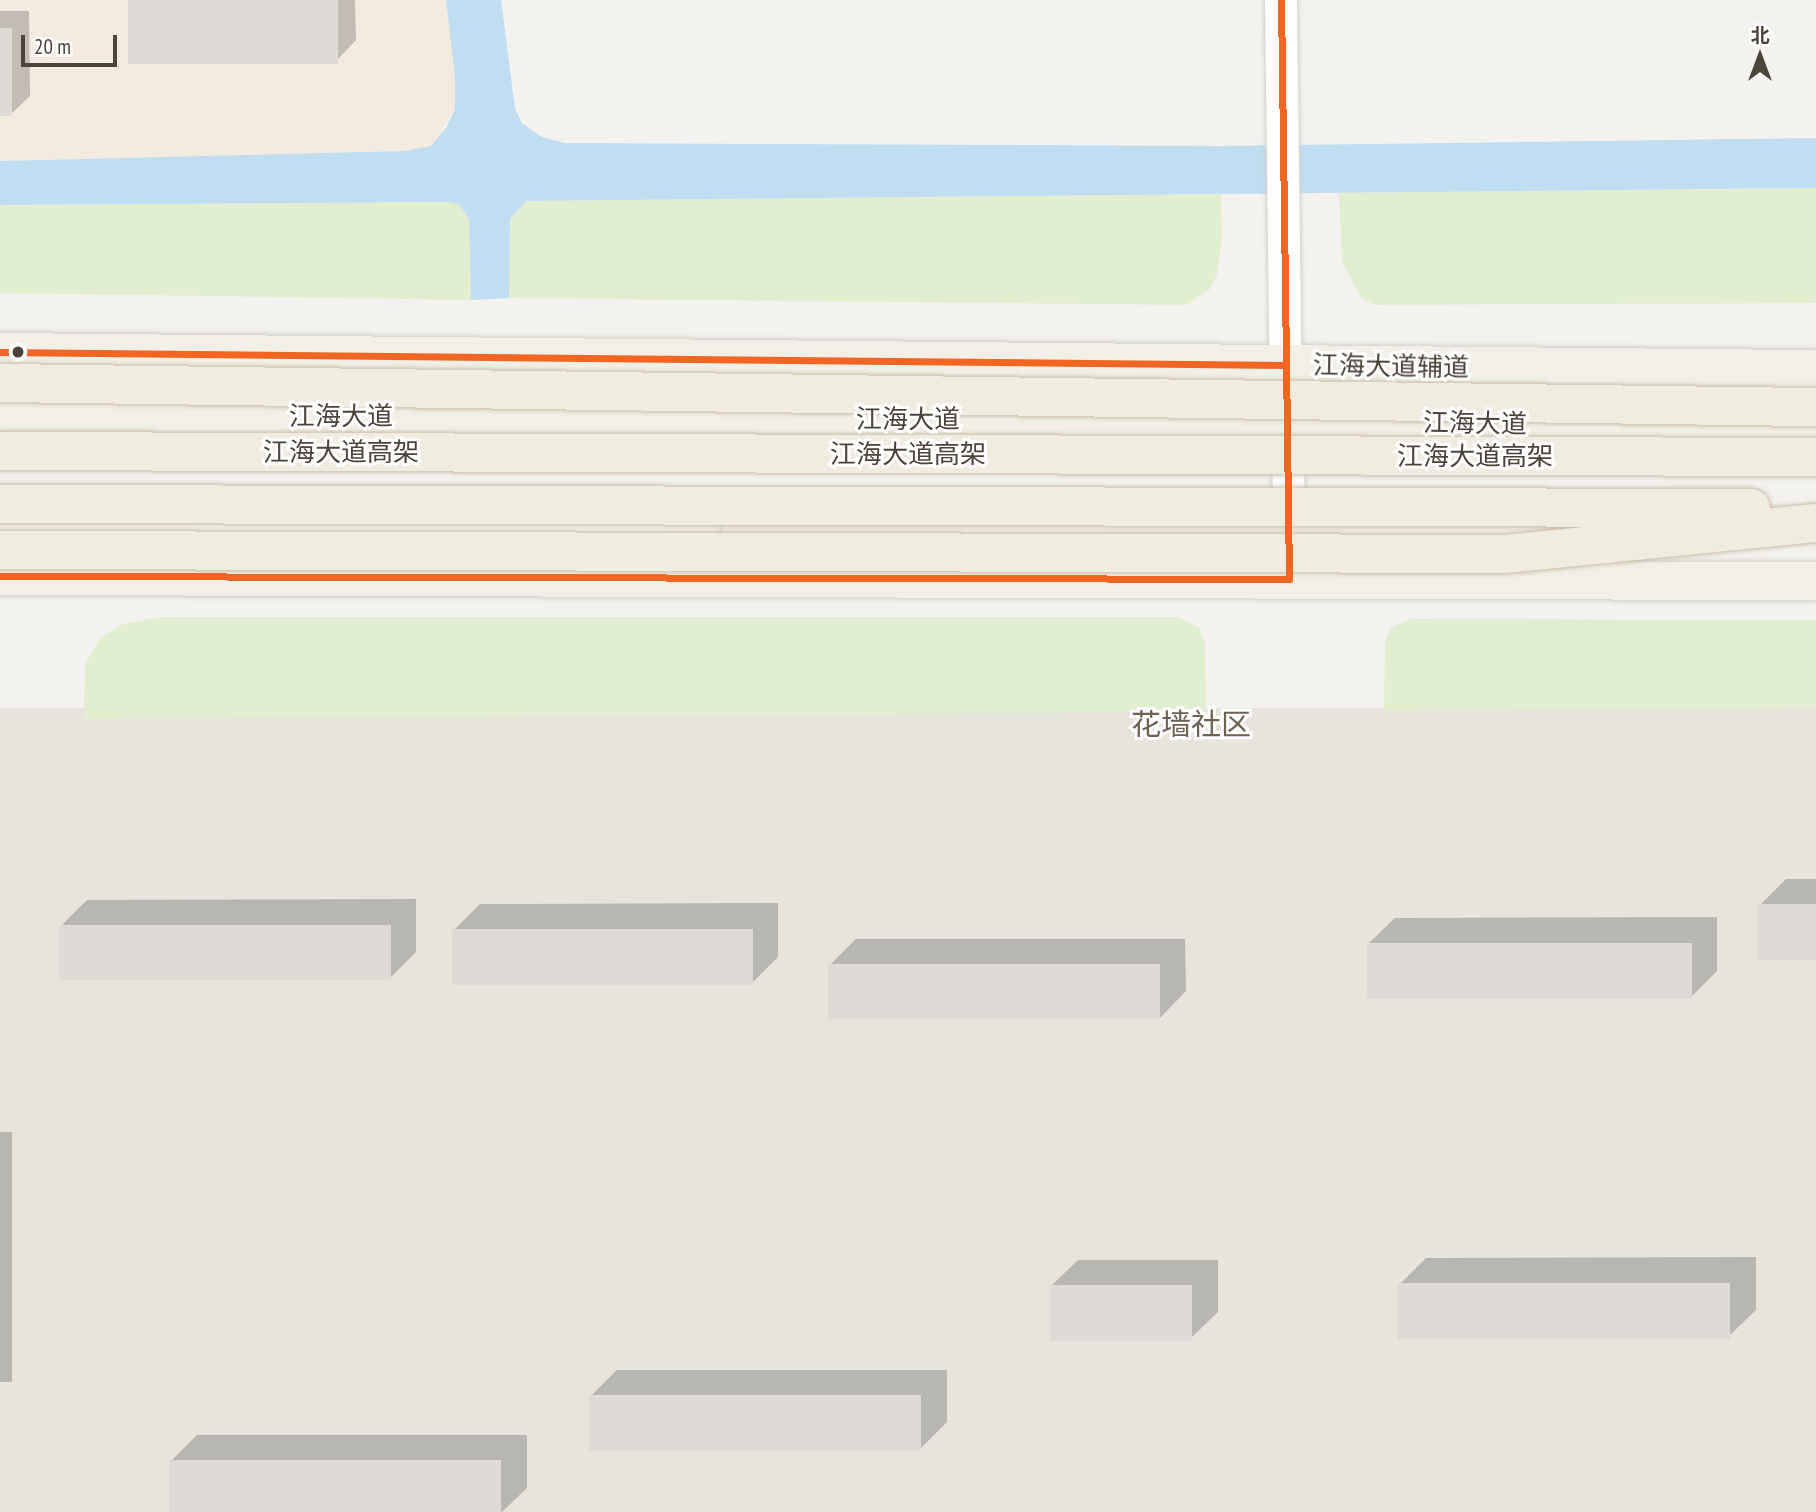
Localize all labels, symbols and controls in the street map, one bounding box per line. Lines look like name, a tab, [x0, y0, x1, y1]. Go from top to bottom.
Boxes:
scale bar	[24, 21, 121, 65]
north arrow	[1725, 21, 1795, 91]
text: 北	[1750, 23, 1770, 47]
text: 20 m	[34, 33, 71, 60]
unlabelled marker	[11, 345, 25, 359]
street label: 江海大道辅道	[1313, 349, 1469, 383]
street label: 江海大道	[289, 400, 393, 432]
street label: 江海大道	[856, 403, 960, 435]
street label: 江海大道	[1423, 406, 1527, 440]
street label: 江海大道高架	[263, 436, 419, 468]
street label: 江海大道高架	[830, 438, 986, 470]
street label: 江海大道高架	[1397, 440, 1553, 472]
district label: 花墙社区	[1131, 706, 1251, 742]

